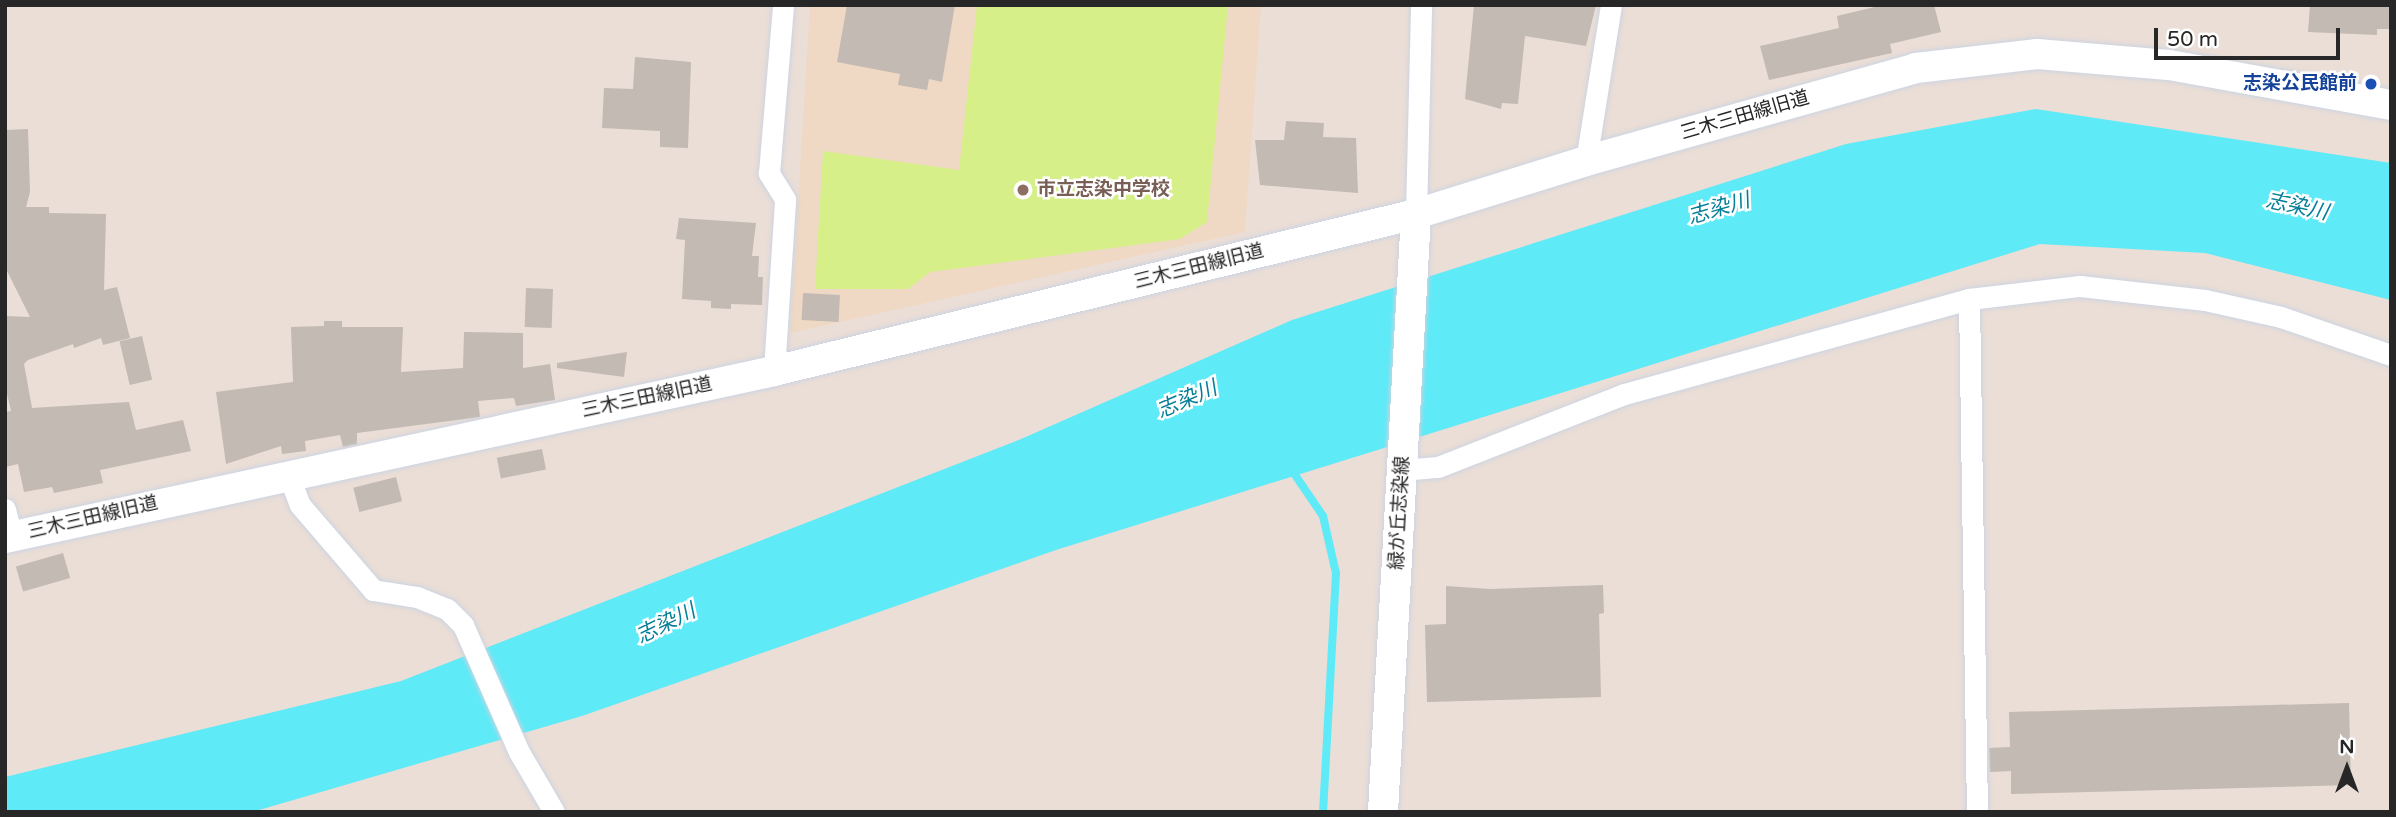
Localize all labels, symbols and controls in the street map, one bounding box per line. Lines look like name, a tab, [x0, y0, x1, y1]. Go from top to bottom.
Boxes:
scale bar	[2158, 14, 2344, 58]
text: 50 m	[2167, 27, 2218, 52]
place label: 志染公民館前	[2243, 73, 2357, 95]
marker: 志染公民館前	[2363, 76, 2379, 92]
street label: 三木三田線旧道	[1678, 87, 1812, 145]
place label: 市立志染中学校	[1037, 179, 1170, 201]
marker: 市立志染中学校	[1015, 182, 1031, 198]
water label: 志染川	[1685, 188, 1753, 230]
water label: 志染川	[2264, 188, 2330, 226]
street label: 三木三田線旧道	[1132, 240, 1266, 294]
street label: 三木三田線旧道	[580, 373, 714, 423]
water label: 志染川	[1153, 376, 1221, 424]
street label: 緑が丘志染線	[1386, 455, 1414, 571]
street label: 三木三田線旧道	[26, 492, 160, 544]
water label: 志染川	[632, 599, 700, 649]
north arrow	[2312, 733, 2382, 803]
text: N	[2339, 736, 2355, 758]

